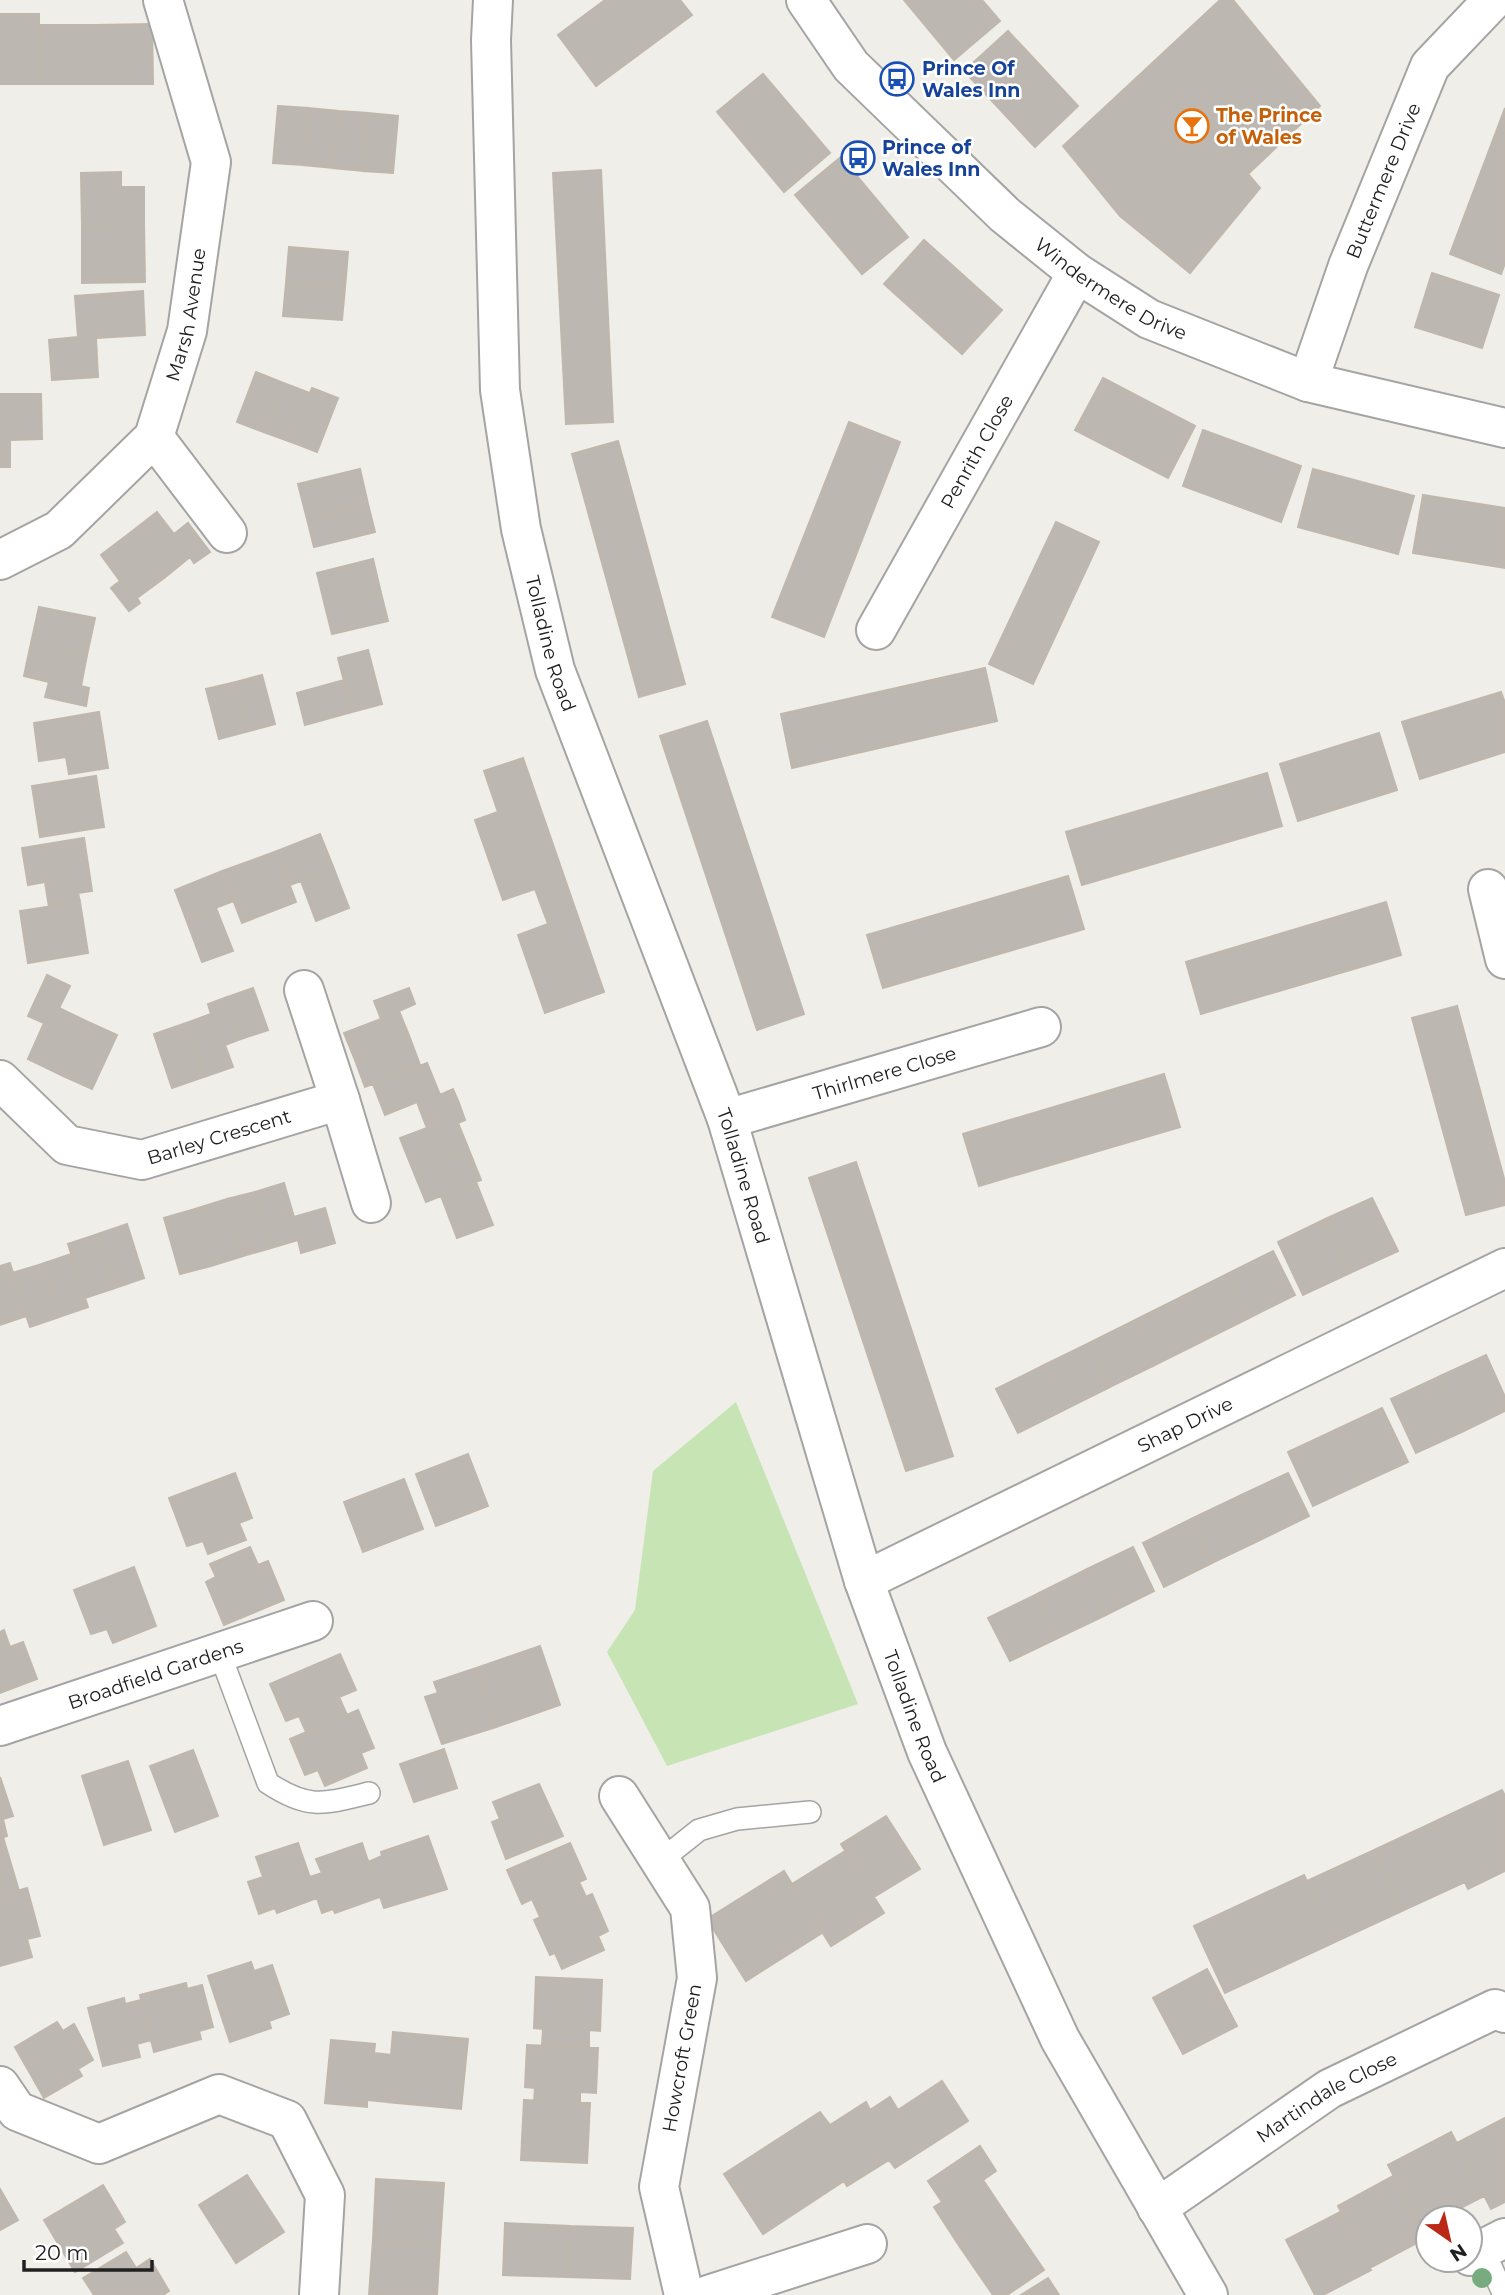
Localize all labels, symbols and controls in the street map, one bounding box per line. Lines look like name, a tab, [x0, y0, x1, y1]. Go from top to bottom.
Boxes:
place label: Prince Of Wales Inn	[922, 57, 1020, 102]
bus stop icon: Prince Of Wales Inn	[878, 60, 916, 98]
street label: Buttermere Drive	[1341, 99, 1425, 262]
place label: The Prince of Wales	[1216, 104, 1322, 149]
bar icon: The Prince of Wales	[1173, 107, 1211, 145]
place label: Prince of Wales Inn	[882, 136, 980, 181]
bus stop icon: Prince of Wales Inn	[839, 139, 877, 177]
street label: Windermere Drive	[1030, 232, 1190, 344]
street label: Marsh Avenue	[161, 246, 210, 384]
street label: Penrith Close	[935, 390, 1018, 512]
street label: Tolladine Road	[521, 573, 581, 715]
street label: Thirlmere Close	[810, 1041, 959, 1105]
street label: Barley Crescent	[144, 1104, 294, 1169]
street label: Tolladine Road	[712, 1105, 775, 1246]
street label: Shap Drive	[1133, 1391, 1236, 1457]
street label: Broadfield Gardens	[65, 1634, 246, 1714]
street label: Tolladine Road	[879, 1647, 951, 1786]
street label: Howcroft Green	[658, 1982, 706, 2134]
street label: Martindale Close	[1252, 2047, 1401, 2147]
north arrow	[1414, 2204, 1484, 2274]
scale bar	[24, 2228, 152, 2272]
text: N	[1445, 2239, 1471, 2267]
text: 20 m	[35, 2240, 89, 2265]

